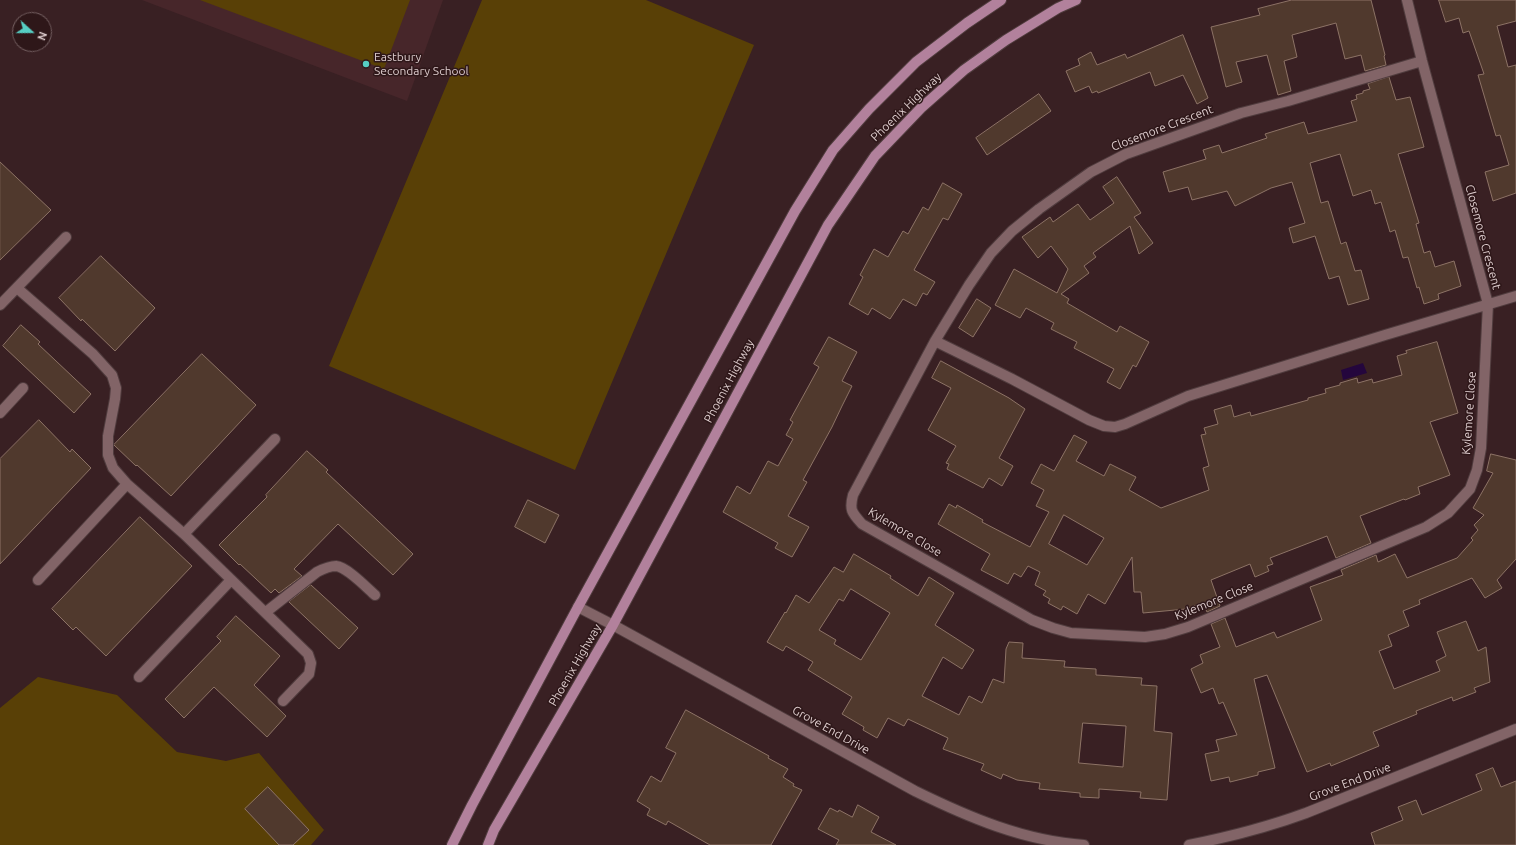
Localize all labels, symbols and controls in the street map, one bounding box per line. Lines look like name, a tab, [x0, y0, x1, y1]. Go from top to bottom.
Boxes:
north arrow	[12, 12, 52, 52]
text: N	[35, 30, 49, 42]
place label: Eastbury Secondary School	[374, 50, 469, 78]
marker: Eastbury Secondary School	[361, 59, 371, 69]
street label: Phoenix Highway	[868, 70, 944, 144]
street label: Closemore Crescent	[1109, 102, 1215, 154]
street label: Closemore Crescent	[1462, 183, 1504, 291]
street label: Phoenix Highway	[701, 337, 757, 425]
street label: Kylemore Close	[1459, 371, 1479, 455]
street label: Kylemore Close	[866, 504, 944, 560]
street label: Kylemore Close	[1173, 579, 1255, 623]
street label: Phoenix Highway	[546, 621, 604, 709]
street label: Grove End Drive	[790, 703, 872, 757]
street label: Grove End Drive	[1307, 760, 1393, 804]

